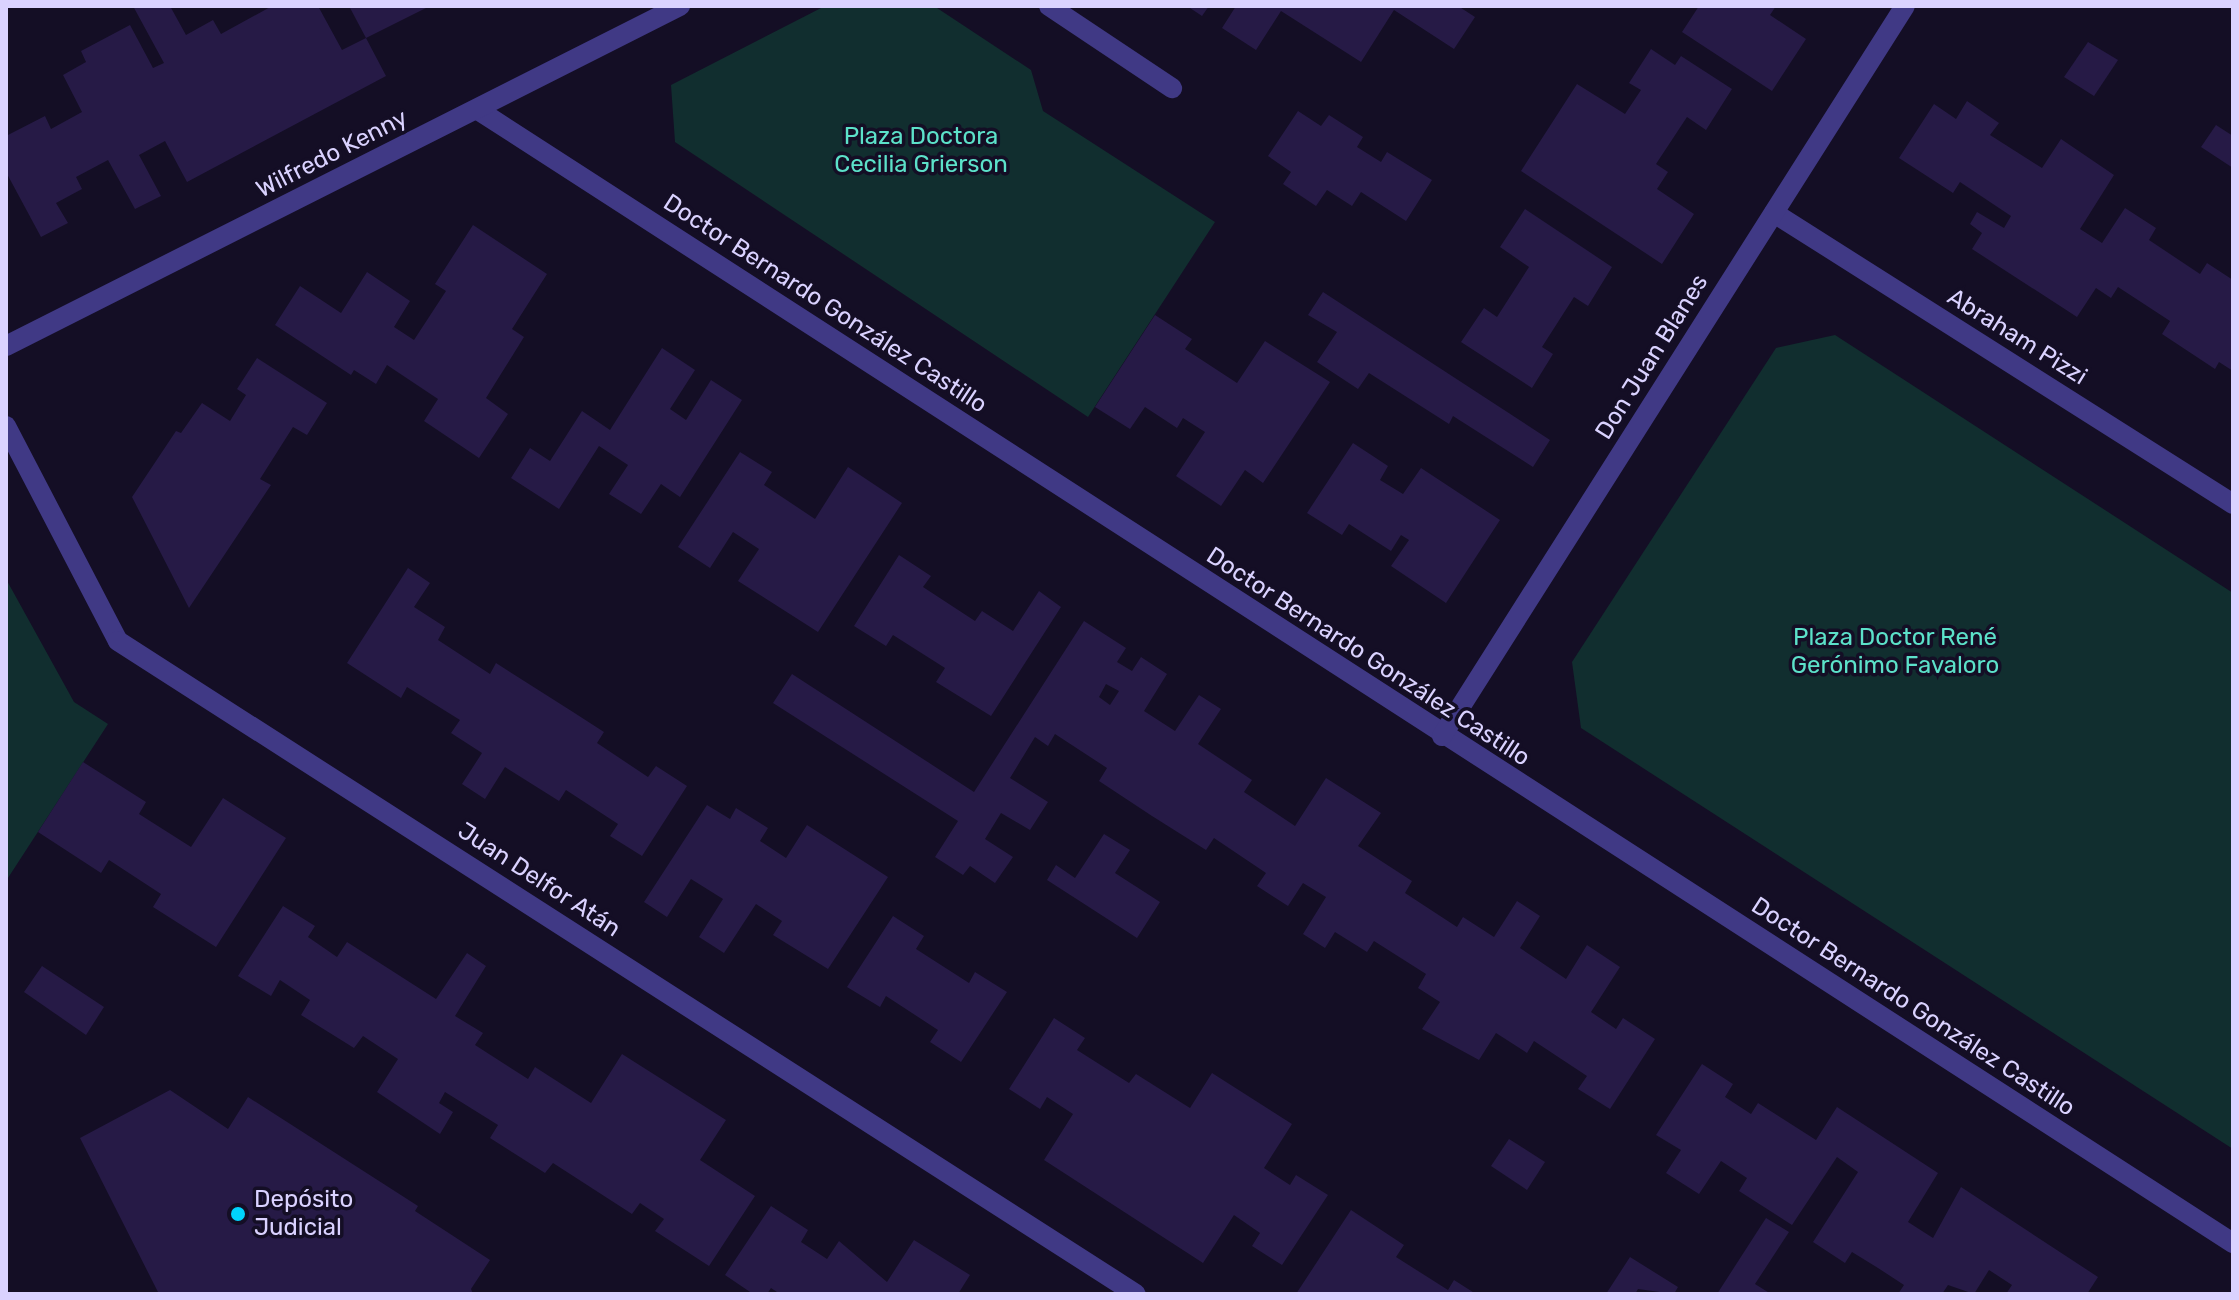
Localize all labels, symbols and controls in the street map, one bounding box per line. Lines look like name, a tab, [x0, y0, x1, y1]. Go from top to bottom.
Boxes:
street label: Wilfredo Kenny	[252, 104, 412, 204]
park label: Plaza Doctora Cecilia Grierson	[834, 123, 1008, 179]
street label: Doctor Bernardo González Castillo	[658, 188, 992, 420]
street label: Don Juan Blanes	[1590, 269, 1714, 445]
street label: Abraham Pizzi	[1942, 283, 2092, 391]
street label: Doctor Bernardo González Castillo	[1201, 541, 1535, 773]
park label: Plaza Doctor René Gerónimo Favaloro	[1791, 624, 1999, 680]
street label: Juan Delfor Atán	[452, 816, 626, 944]
street label: Doctor Bernardo González Castillo	[1746, 891, 2080, 1123]
place label: Depósito Judicial	[254, 1186, 353, 1242]
marker: Depósito Judicial	[229, 1205, 247, 1223]

